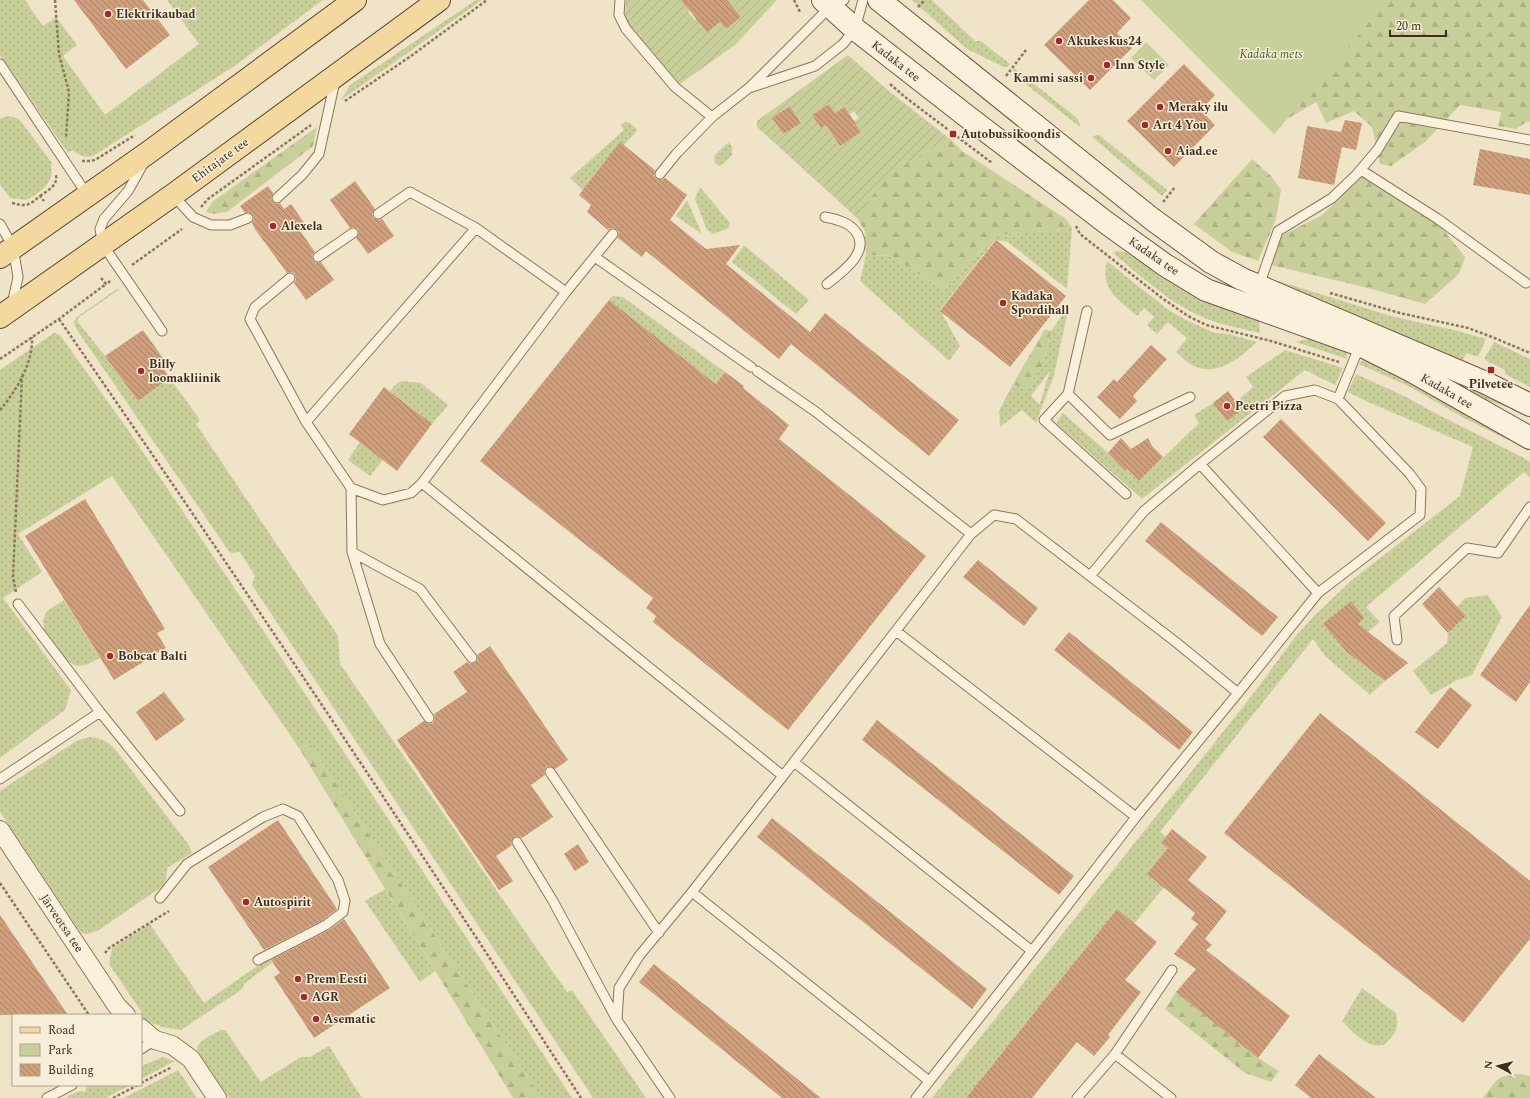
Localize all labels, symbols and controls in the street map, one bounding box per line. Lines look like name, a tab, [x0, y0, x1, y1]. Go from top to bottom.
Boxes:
place label: Elektrikaubad	[116, 5, 196, 24]
marker: Elektrikaubad	[103, 9, 113, 19]
scale bar	[1390, 12, 1446, 38]
text: 20 m	[1396, 17, 1421, 36]
place label: Akukeskus24	[1067, 32, 1142, 51]
street label: Kadaka tee	[867, 36, 925, 87]
marker: Akukeskus24	[1054, 36, 1064, 46]
park label: Kadaka mets	[1240, 45, 1303, 64]
place label: Inn Style	[1115, 56, 1165, 75]
marker: Inn Style	[1102, 60, 1112, 70]
place label: Kammi sassi	[1013, 69, 1083, 88]
marker: Kammi sassi	[1086, 73, 1096, 83]
place label: Meraky ilu	[1168, 98, 1228, 117]
marker: Meraky ilu	[1155, 102, 1165, 112]
place label: Art 4 You	[1153, 116, 1207, 135]
marker: Art 4 You	[1140, 120, 1150, 130]
place label: Autobussikoondis	[961, 125, 1061, 144]
marker: Autobussikoondis	[948, 129, 958, 139]
street label: Ehitajate tee	[188, 133, 253, 188]
place label: Aiad.ee	[1176, 142, 1218, 161]
marker: Aiad.ee	[1163, 146, 1173, 156]
place label: Alexela	[281, 217, 323, 236]
marker: Alexela	[268, 221, 278, 231]
street label: Kadaka tee	[1124, 232, 1183, 281]
place label: Kadaka Spordihall	[1011, 287, 1069, 320]
marker: Kadaka Spordihall	[998, 298, 1008, 308]
place label: Billy loomakliinik	[149, 355, 222, 388]
marker: Pilvetee	[1486, 365, 1496, 375]
marker: Billy loomakliinik	[136, 366, 146, 376]
street label: Kadaka tee	[1417, 369, 1477, 414]
place label: Pilvetee	[1469, 375, 1513, 394]
place label: Peetri Pizza	[1235, 397, 1303, 416]
marker: Peetri Pizza	[1222, 401, 1232, 411]
place label: Bobcat Balti	[118, 647, 187, 666]
marker: Bobcat Balti	[105, 651, 115, 661]
street label: Järveotsa tee	[35, 890, 88, 957]
place label: Autospirit	[254, 893, 312, 912]
marker: Autospirit	[241, 897, 251, 907]
place label: Prem Eesti	[306, 970, 367, 989]
marker: Prem Eesti	[293, 974, 303, 984]
place label: AGR	[312, 988, 339, 1007]
marker: AGR	[299, 992, 309, 1002]
place label: Asematic	[324, 1010, 376, 1029]
legend	[12, 1014, 142, 1086]
marker: Asematic	[311, 1014, 321, 1024]
text: Road	[48, 1021, 75, 1040]
text: Park	[48, 1041, 73, 1060]
north arrow	[1478, 1046, 1518, 1086]
text: N	[1480, 1059, 1498, 1070]
text: Building	[48, 1061, 94, 1080]

